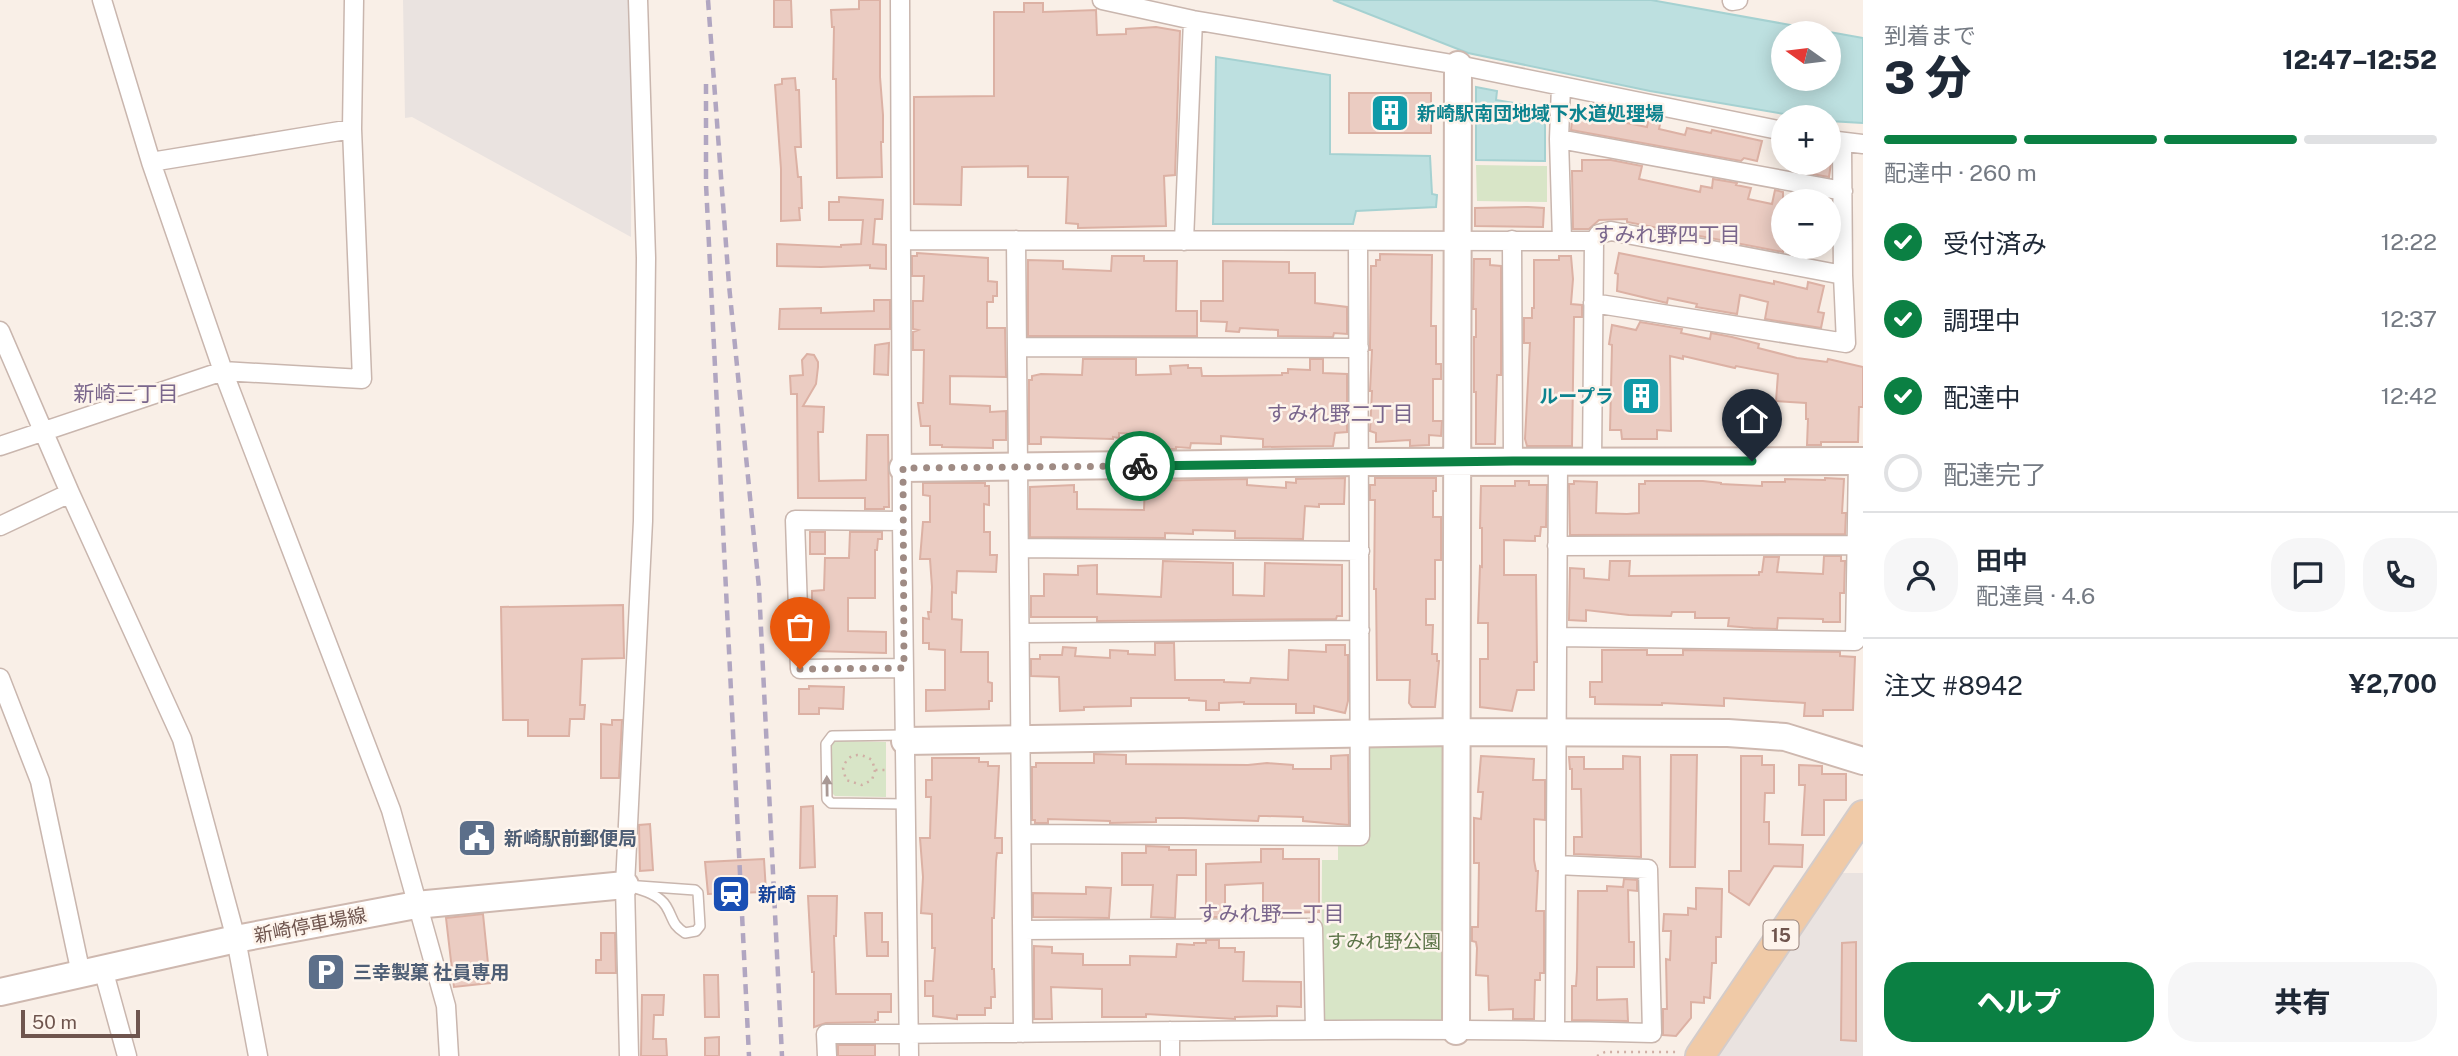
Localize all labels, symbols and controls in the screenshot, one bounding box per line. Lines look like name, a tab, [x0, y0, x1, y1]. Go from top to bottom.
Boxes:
north arrow	[1771, 21, 1841, 91]
map controls	[1771, 21, 1841, 259]
text: 到着まで	[1884, 22, 1976, 49]
text: 12:47–12:52	[2282, 44, 2437, 75]
text: 3 分	[1884, 50, 1971, 104]
building icon: 新崎駅南団地域下水道処理場	[1369, 92, 1411, 134]
place label: 新崎駅南団地域下水道処理場	[1417, 102, 1664, 124]
button: +	[1771, 105, 1841, 175]
text: 配達中 · 260 m	[1884, 159, 2037, 186]
button: −	[1771, 189, 1841, 259]
district label: すみれ野四丁目	[1594, 222, 1741, 247]
icon: check	[1884, 223, 1922, 261]
text: 受付済み	[1943, 228, 2047, 259]
text: 12:22	[2381, 228, 2437, 255]
icon: check	[1884, 300, 1922, 338]
text: 調理中	[1943, 305, 2021, 336]
text: 12:37	[2381, 305, 2437, 332]
building icon: ループラ	[1620, 375, 1662, 417]
icon: check	[1884, 377, 1922, 415]
district label: 新崎三丁目	[74, 381, 179, 406]
text: 配達中	[1943, 382, 2021, 413]
text: 12:42	[2381, 382, 2437, 409]
place label: ループラ	[1539, 385, 1614, 407]
pin	[1722, 389, 1782, 461]
icon: home	[1733, 400, 1771, 438]
district label: すみれ野二丁目	[1267, 401, 1414, 426]
courier	[1105, 431, 1175, 501]
icon: bike	[1121, 447, 1159, 485]
text: 配達完了	[1943, 459, 2047, 490]
button: person	[1884, 538, 1958, 612]
button: chat	[2271, 538, 2345, 612]
button: phone	[2363, 538, 2437, 612]
text: 田中	[1976, 545, 2028, 576]
text: 配達員 · 4.6	[1976, 582, 2095, 609]
pin	[770, 597, 830, 669]
icon: bag	[781, 608, 819, 646]
text: ¥2,700	[2349, 668, 2437, 699]
text: 注文 #8942	[1884, 670, 2023, 701]
one-way arrow	[821, 775, 833, 797]
public building icon: 新崎駅前郵便局	[456, 817, 498, 859]
place label: 新崎駅前郵便局	[504, 827, 637, 849]
station icon: 新崎	[710, 873, 752, 915]
place label: 新崎	[758, 883, 796, 905]
district label: すみれ野一丁目	[1198, 901, 1345, 926]
street label: 新崎停車場線	[252, 903, 368, 947]
road number: 15	[1764, 920, 1798, 950]
park label: すみれ野公園	[1327, 930, 1441, 952]
parking icon: 三幸製菓 社員専用	[305, 951, 347, 993]
place label: 三幸製菓 社員専用	[353, 961, 509, 983]
button: ヘルプ	[1884, 962, 2154, 1042]
button: 共有	[2168, 962, 2437, 1042]
scale bar	[21, 1007, 140, 1039]
text: 50 m	[32, 1011, 77, 1033]

